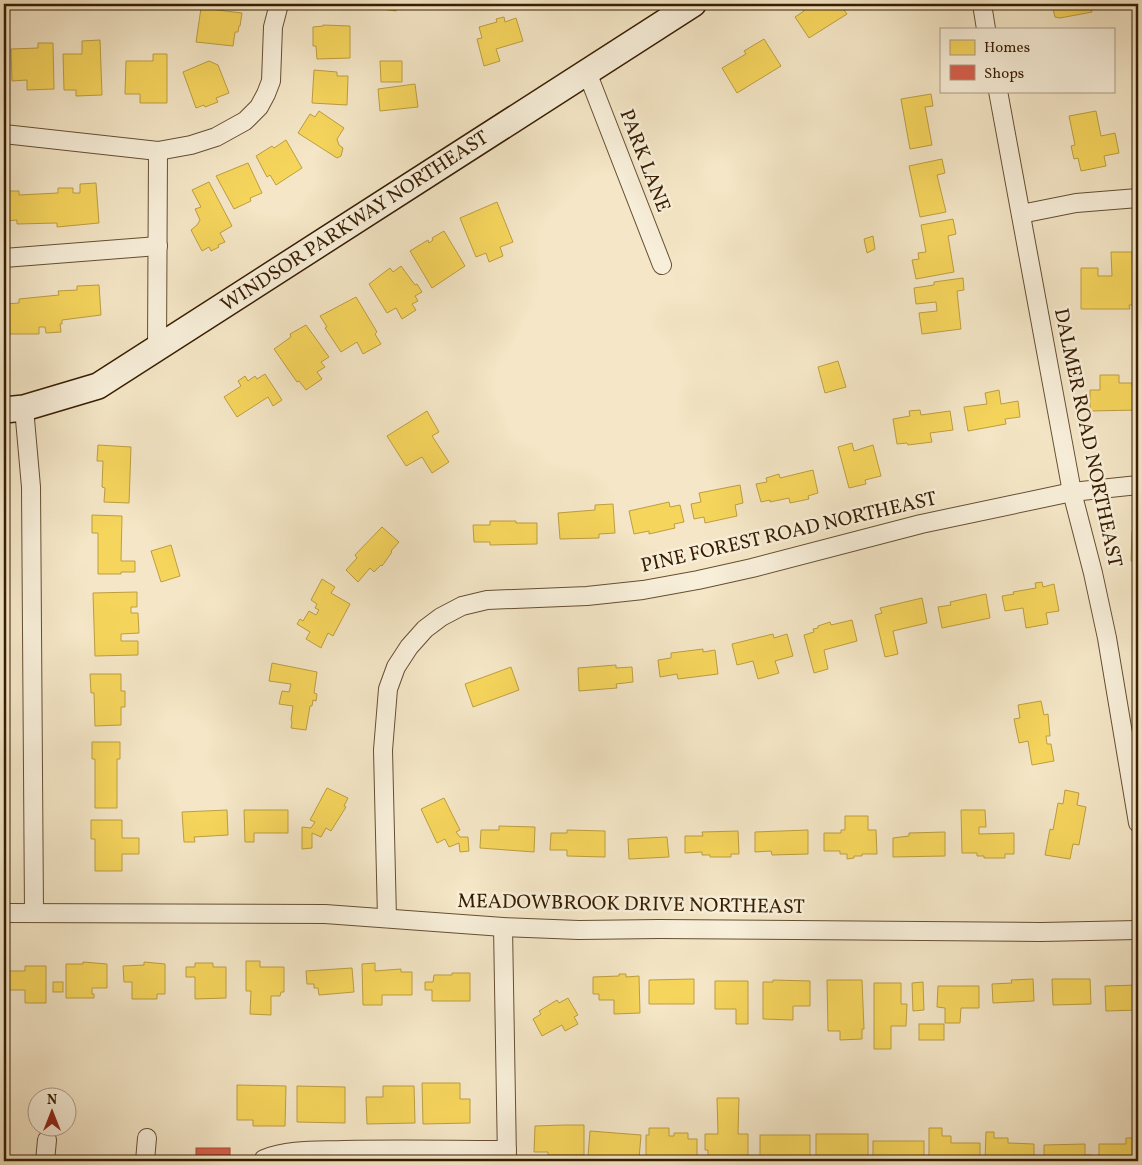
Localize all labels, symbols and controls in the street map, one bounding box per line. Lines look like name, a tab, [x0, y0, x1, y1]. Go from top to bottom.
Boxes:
legend	[940, 28, 1114, 92]
text: Homes	[984, 38, 1030, 59]
text: Shops	[984, 64, 1024, 85]
street label: PARK LANE	[612, 106, 676, 216]
street label: WINDSOR PARKWAY NORTHEAST	[216, 125, 495, 319]
street label: DALMER ROAD NORTHEAST	[1046, 306, 1128, 570]
street label: PINE FOREST ROAD NORTHEAST	[638, 485, 940, 581]
street label: MEADOWBROOK DRIVE NORTHEAST	[457, 888, 805, 922]
north arrow	[28, 1088, 78, 1138]
text: N	[47, 1091, 57, 1110]

